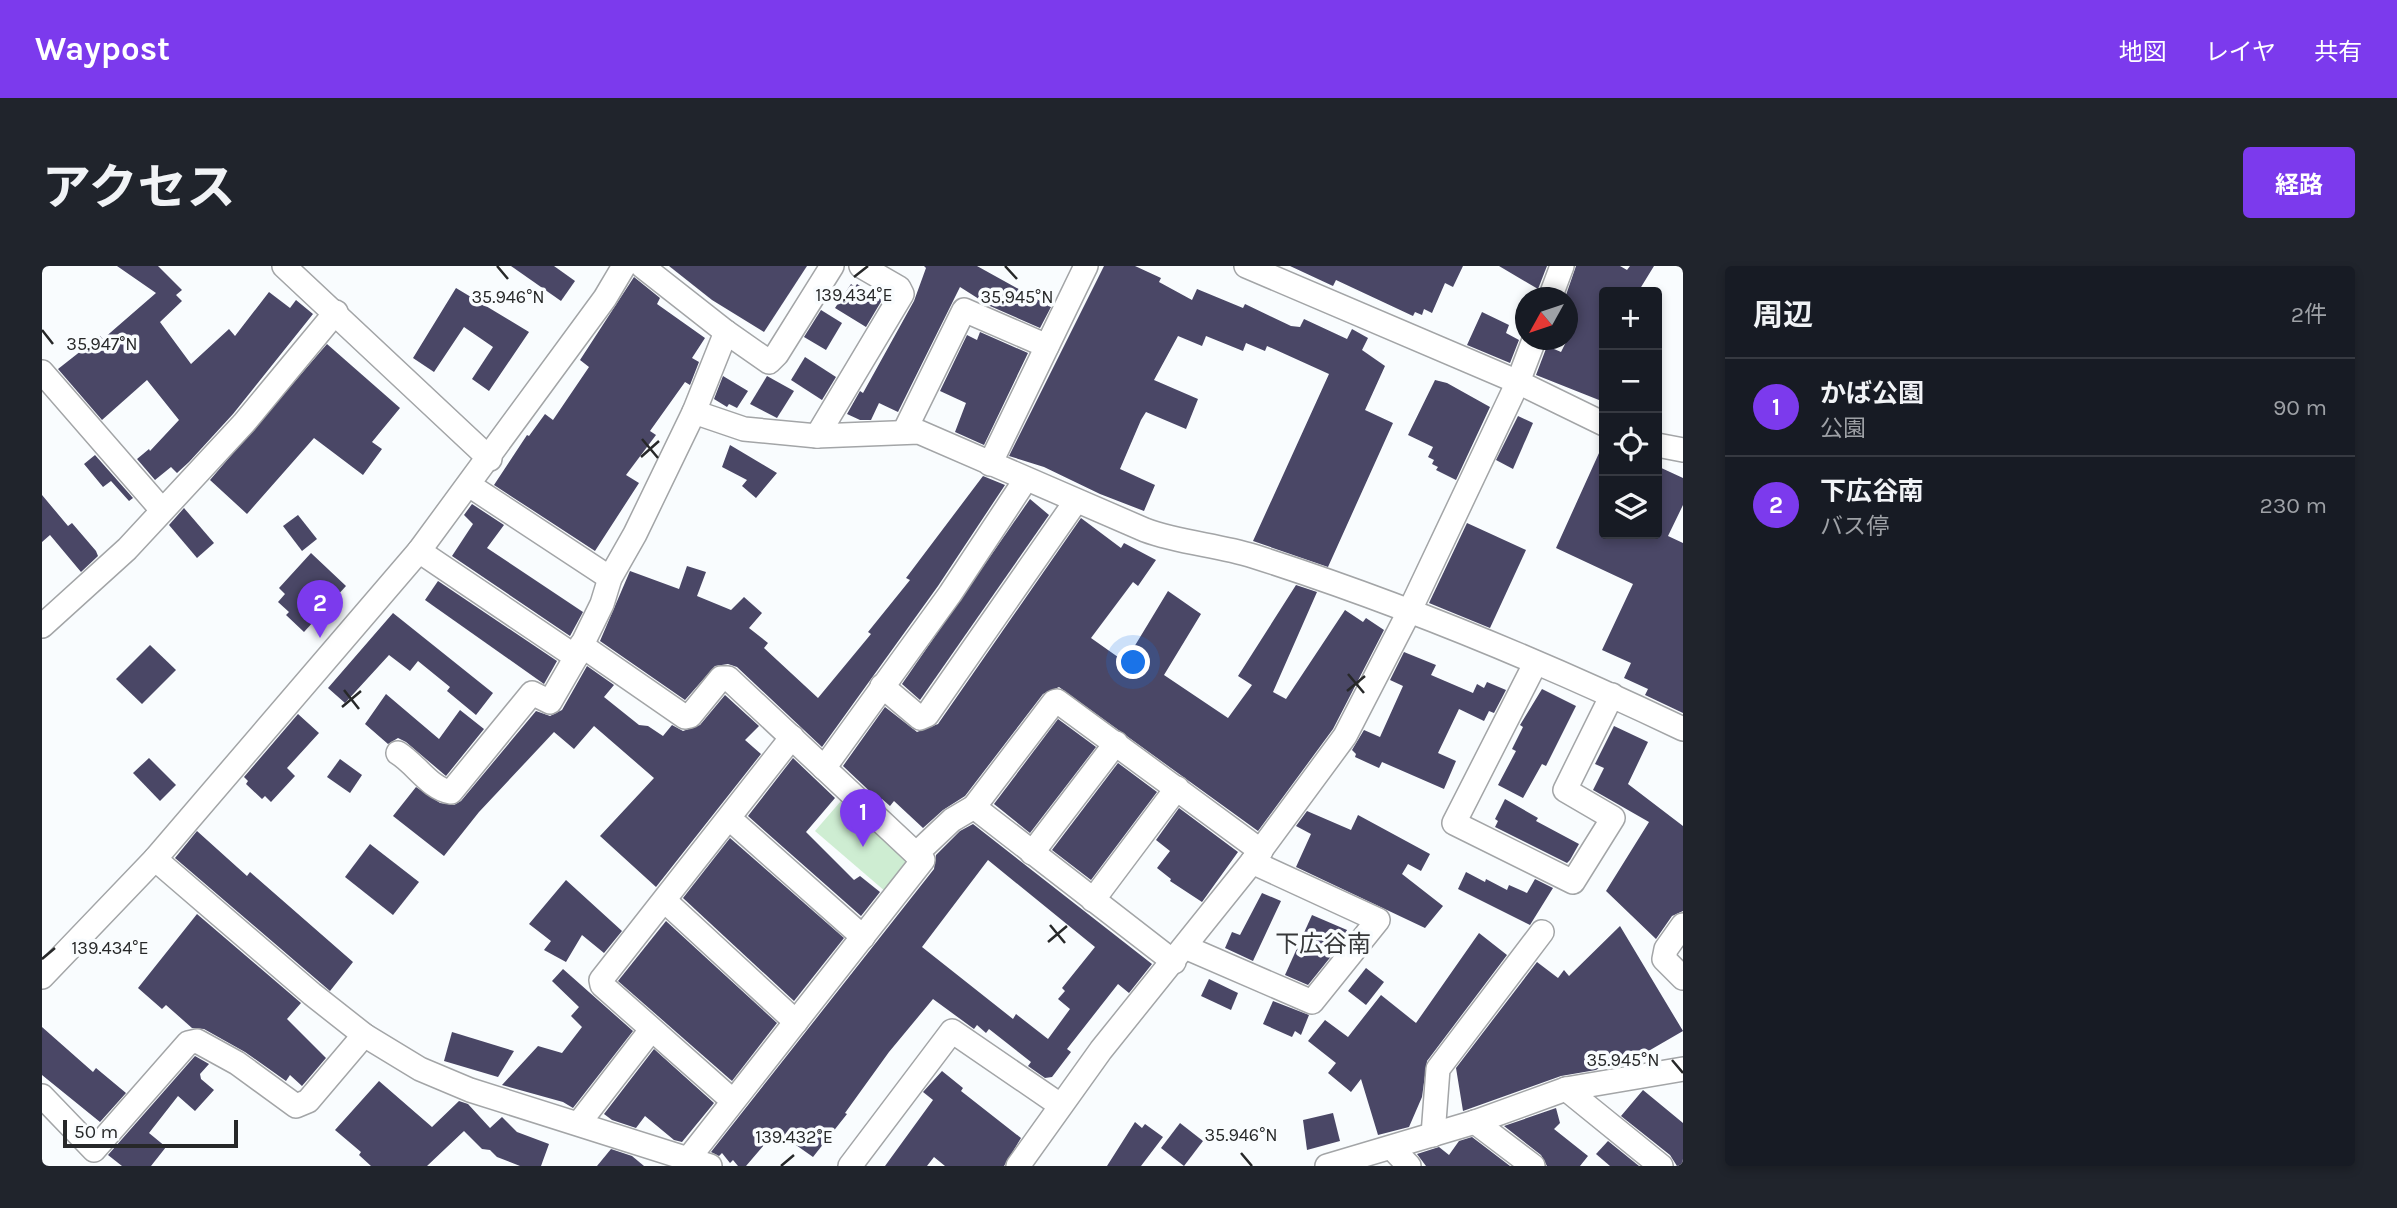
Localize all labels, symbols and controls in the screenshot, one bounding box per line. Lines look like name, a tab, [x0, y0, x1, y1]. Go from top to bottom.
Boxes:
text: Waypost	[35, 30, 170, 68]
text: 地図	[2119, 38, 2167, 66]
text: レイヤ	[2205, 38, 2276, 66]
text: 共有	[2314, 38, 2362, 66]
button: 経路	[2243, 147, 2355, 218]
text: アクセス	[42, 159, 236, 216]
text: 139.434°E	[815, 284, 893, 306]
text: 35.946°N	[471, 286, 545, 308]
text: 35.945°N	[980, 286, 1054, 308]
north arrow	[1515, 287, 1578, 350]
map controls	[1599, 287, 1662, 539]
button: +	[1599, 287, 1662, 350]
text: 周辺	[1753, 297, 1813, 333]
text: 2件	[2291, 301, 2327, 328]
text: 35.947°N	[66, 333, 138, 355]
button: −	[1599, 350, 1662, 413]
text: かば公園	[1820, 378, 1924, 409]
text: 1	[1772, 394, 1780, 421]
text: 90 m	[2273, 394, 2327, 421]
button: locate	[1599, 413, 1662, 476]
text: 公園	[1820, 415, 1866, 442]
button: layers	[1599, 476, 1662, 539]
text: 下広谷南	[1820, 476, 1924, 507]
text: 2	[1769, 492, 1783, 519]
text: 230 m	[2259, 492, 2327, 519]
text: バス停	[1820, 513, 1889, 540]
pin: 2	[297, 580, 343, 638]
your location	[1116, 645, 1150, 679]
pin: 1	[840, 789, 886, 847]
district label: 下広谷南	[1275, 930, 1371, 958]
text: 139.434°E	[71, 937, 149, 959]
text: 35.945°N	[1586, 1049, 1660, 1071]
scale bar	[63, 1117, 238, 1149]
text: 50 m	[74, 1121, 118, 1143]
text: 35.946°N	[1204, 1124, 1278, 1146]
text: 139.432°E	[755, 1126, 833, 1148]

